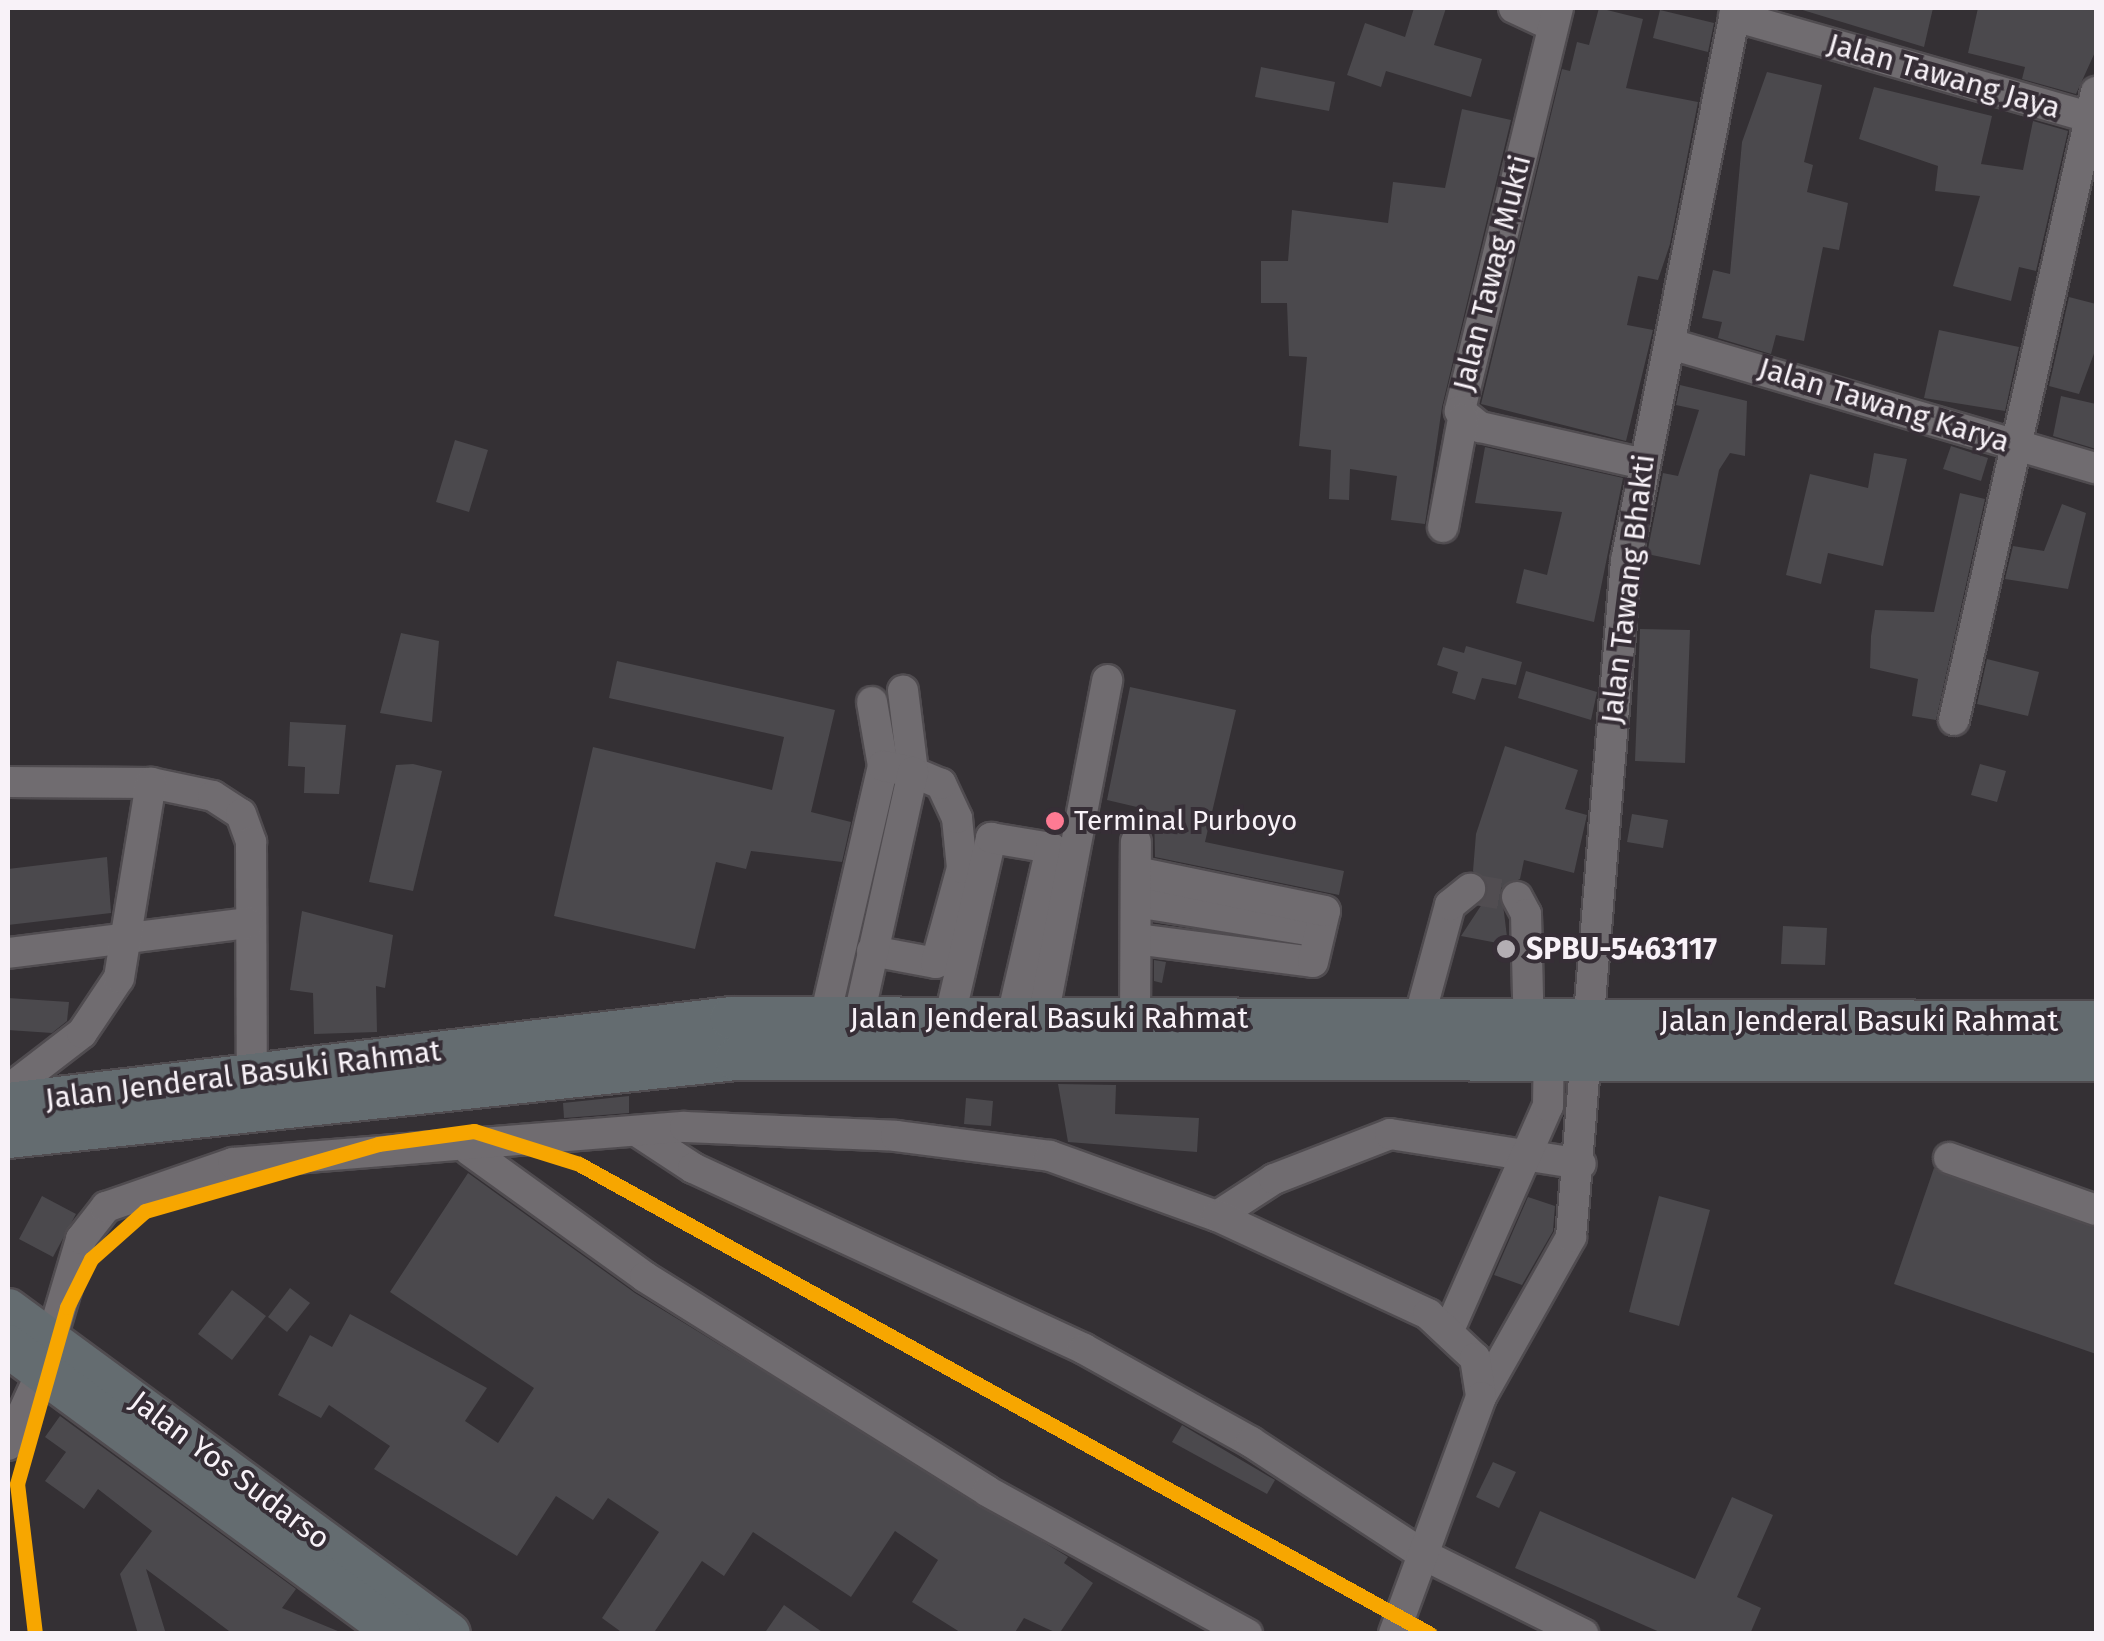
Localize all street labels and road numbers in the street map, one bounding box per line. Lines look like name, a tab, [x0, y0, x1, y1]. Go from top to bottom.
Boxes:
street label: Jalan Tawang Jaya	[1824, 26, 2064, 126]
street label: Jalan Tawag Mukti	[1445, 151, 1539, 395]
street label: Jalan Tawang Karya	[1754, 350, 2014, 460]
street label: Jalan Tawang Bhakti	[1594, 452, 1662, 726]
street label: Jalan Jenderal Basuki Rahmat	[850, 1000, 1248, 1036]
street label: Jalan Jenderal Basuki Rahmat	[1660, 1003, 2058, 1039]
street label: Jalan Jenderal Basuki Rahmat	[43, 1033, 443, 1117]
street label: Jalan Yos Sudarso	[123, 1383, 337, 1557]

